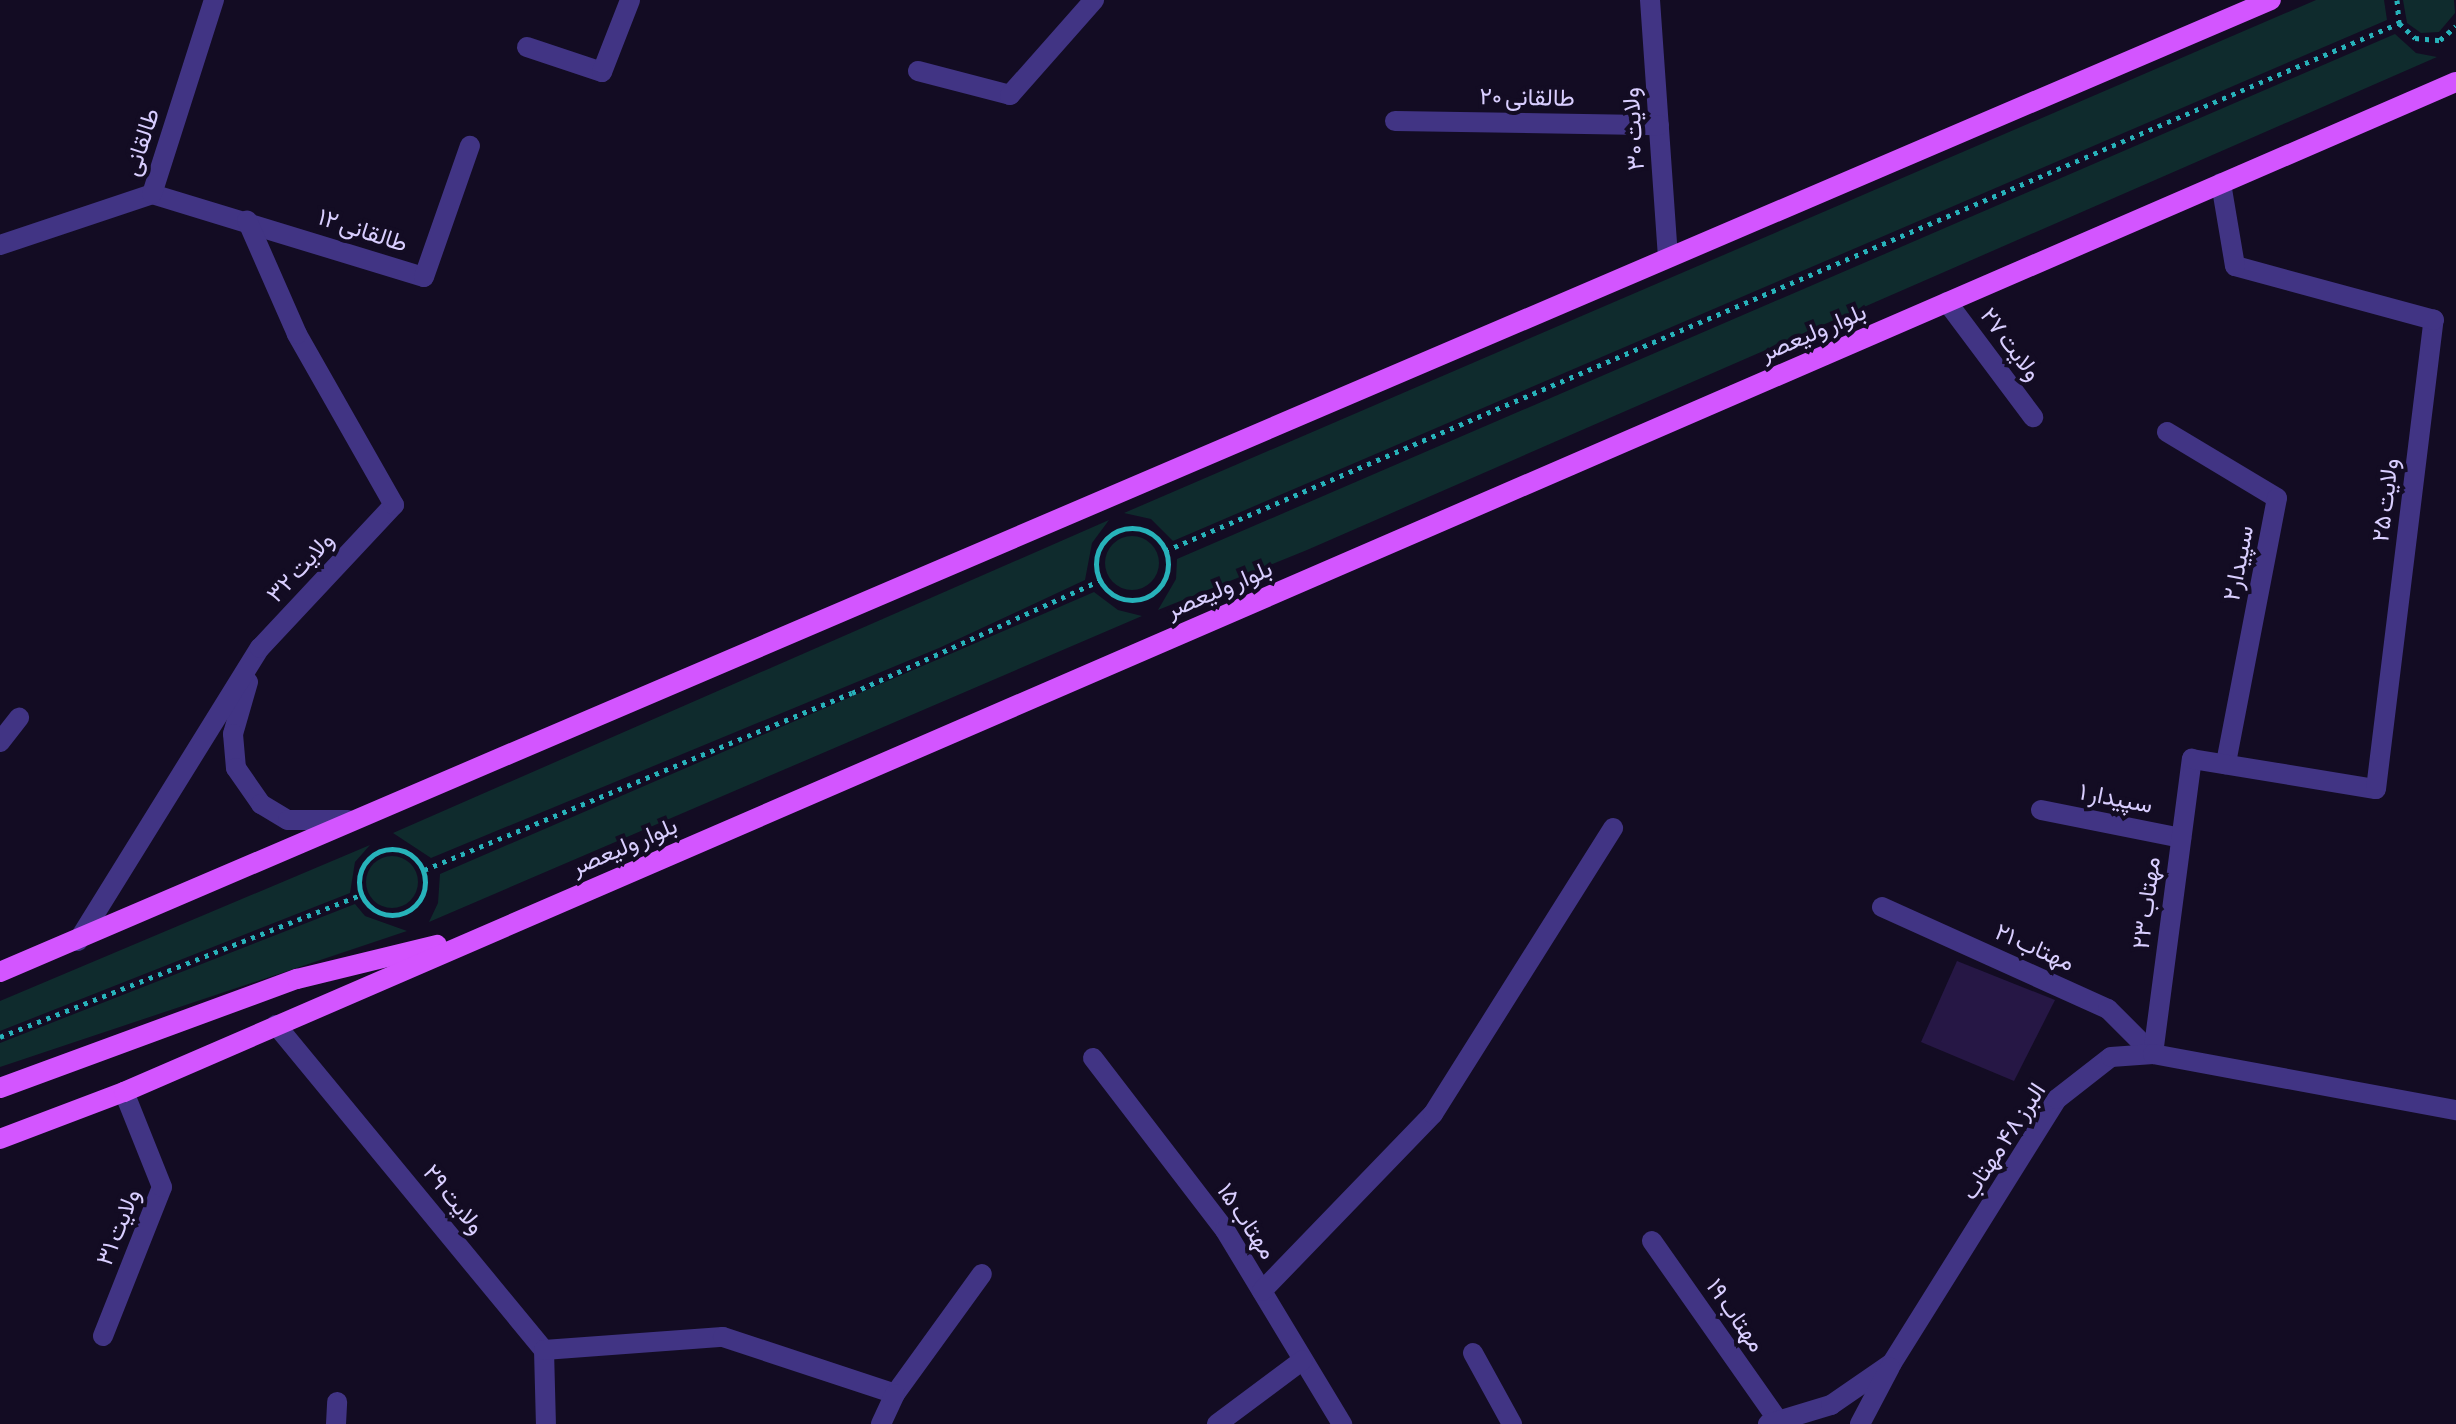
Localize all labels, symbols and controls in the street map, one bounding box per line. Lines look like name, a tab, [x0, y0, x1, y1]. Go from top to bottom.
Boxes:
street label: طالقانی ۲۰	[1479, 82, 1575, 112]
street label: ولایت ۳۰	[1616, 86, 1650, 172]
street label: طالقانی	[117, 105, 165, 179]
street label: طالقانی ۱۲	[315, 202, 411, 258]
street label: بلوار ولیعصر	[1756, 297, 1870, 367]
street label: ولایت ٢٧	[1974, 302, 2048, 386]
street label: ولایت ۲۵	[2366, 457, 2404, 543]
street label: سپیدار۲	[2217, 523, 2259, 603]
street label: ولایت ۳۲	[260, 526, 340, 608]
street label: بلوار ولیعصر	[1162, 554, 1276, 624]
street label: سپیدار ۱	[2077, 777, 2155, 819]
street label: بلوار ولیعصر	[567, 811, 681, 881]
street label: مهتاب ۲٣	[2126, 855, 2166, 951]
street label: مهتاب ٢١	[1991, 917, 2079, 977]
street label: البرز ۴۸ مهتاب	[1955, 1077, 2051, 1205]
street label: ولایت ٢٩	[417, 1158, 491, 1240]
street label: مهتاب ۱۵	[1211, 1177, 1283, 1265]
street label: ولایت ۳۱	[90, 1184, 146, 1270]
street label: مهتاب ۱۹	[1700, 1273, 1772, 1357]

